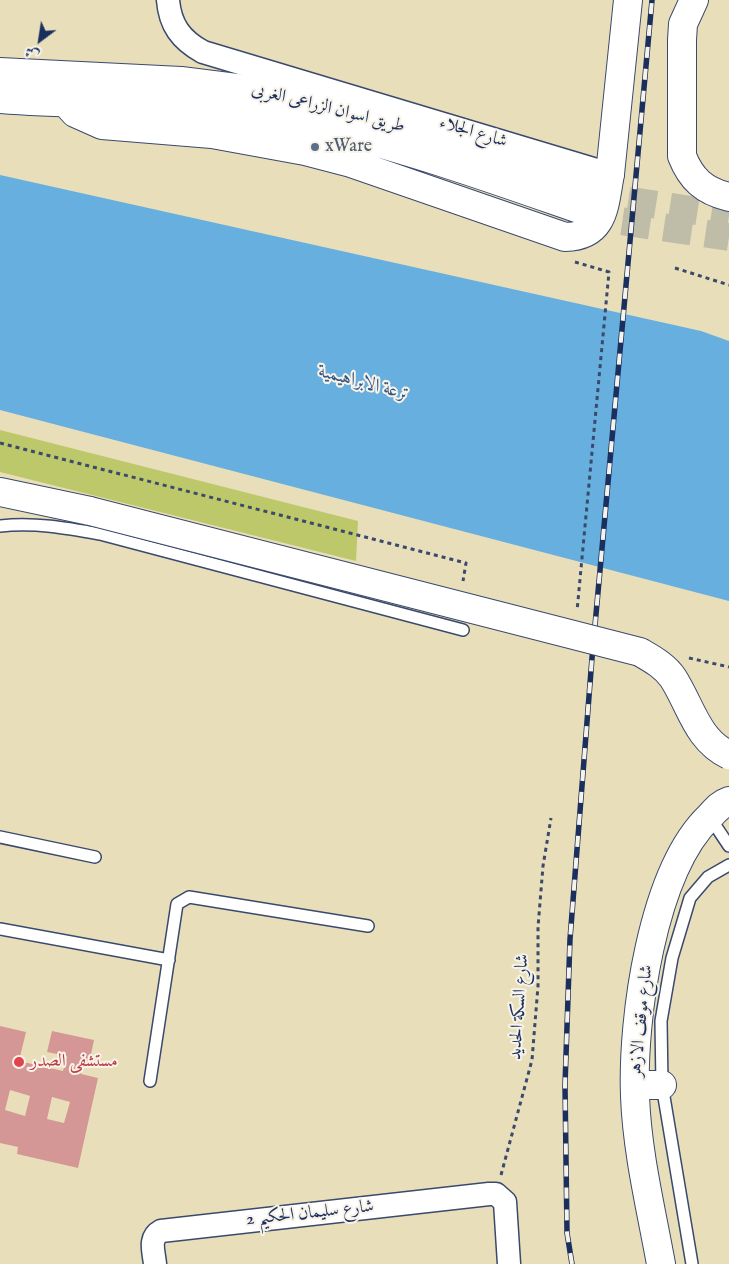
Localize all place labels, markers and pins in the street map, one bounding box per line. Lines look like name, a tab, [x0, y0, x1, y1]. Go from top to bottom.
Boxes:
place label: xWare	[325, 136, 372, 158]
marker: xWare	[309, 141, 321, 153]
place label: مستشفى الصدر	[30, 1051, 118, 1073]
marker: مستشفى الصدر	[12, 1055, 26, 1069]

